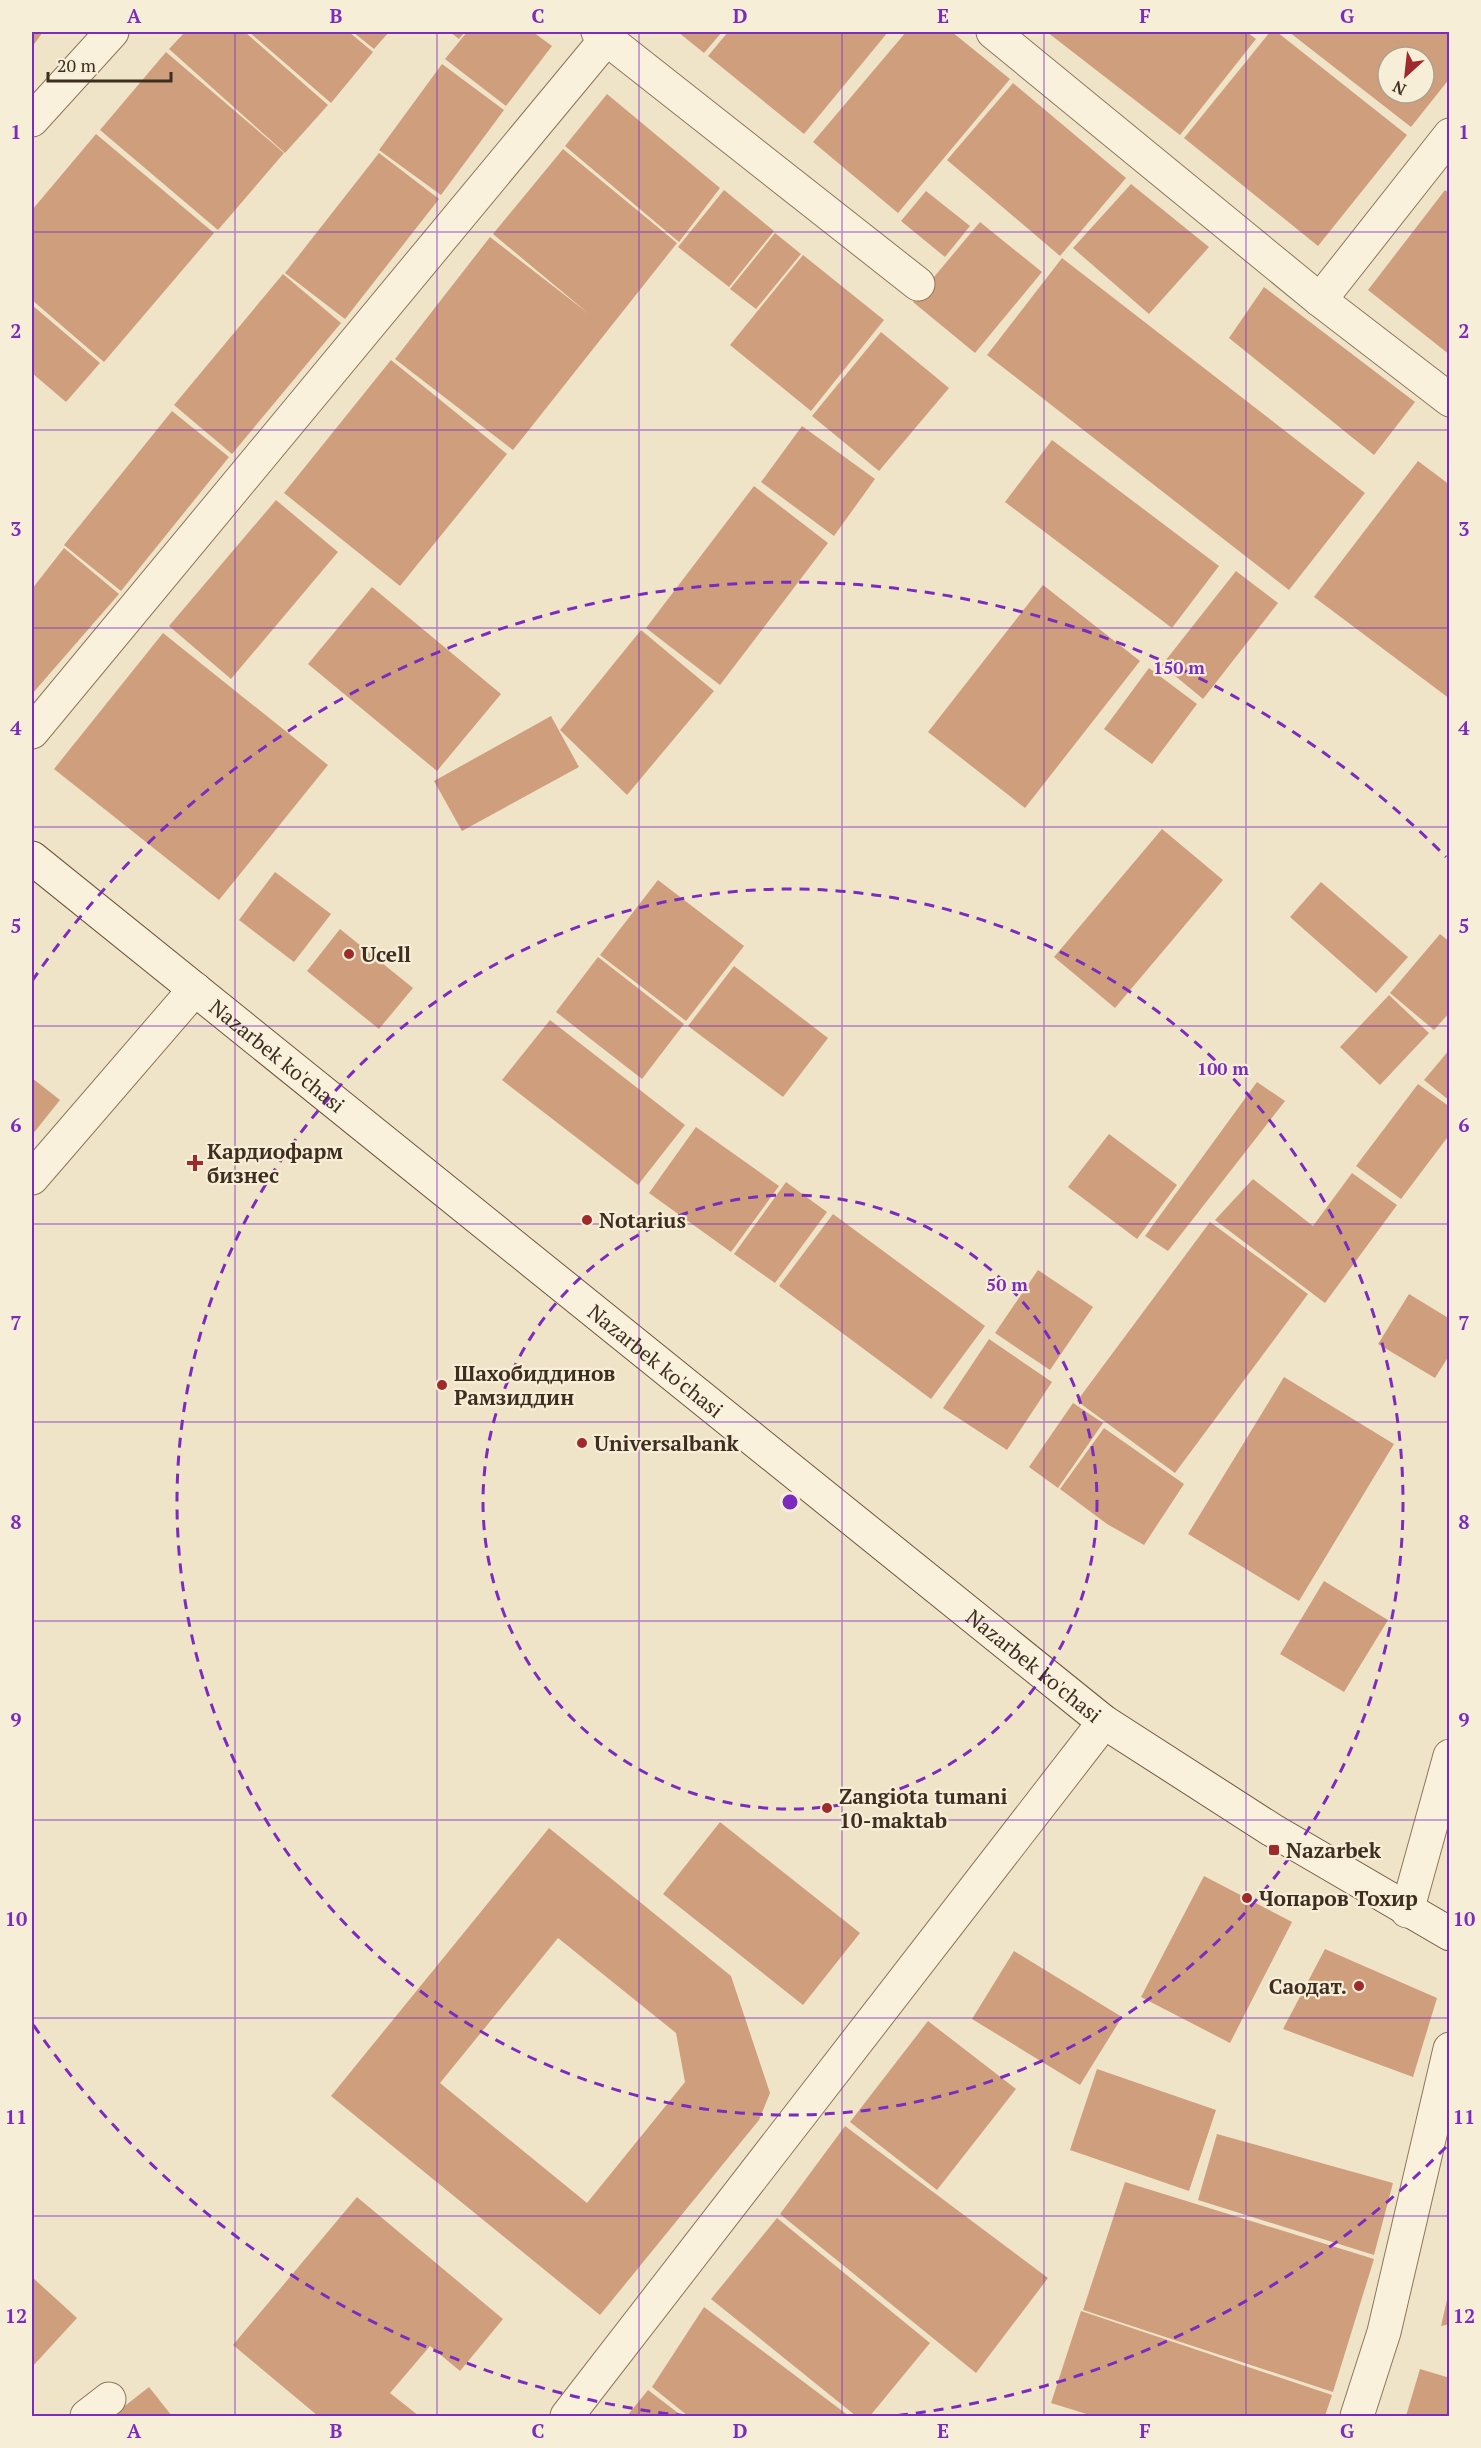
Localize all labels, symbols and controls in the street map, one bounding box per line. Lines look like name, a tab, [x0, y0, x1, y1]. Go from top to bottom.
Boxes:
text: A	[127, 2, 142, 29]
text: B	[330, 2, 343, 29]
text: C	[531, 2, 545, 29]
text: D	[733, 2, 747, 29]
text: E	[937, 2, 949, 29]
text: F	[1139, 2, 1151, 29]
text: G	[1340, 2, 1354, 29]
scale bar	[48, 45, 171, 83]
north arrow	[1376, 45, 1436, 105]
text: 20 m	[57, 53, 97, 77]
text: N	[1389, 76, 1410, 101]
text: 1	[10, 118, 22, 145]
text: 1	[1458, 118, 1470, 145]
text: 2	[10, 317, 22, 344]
text: 2	[1458, 317, 1470, 344]
text: 3	[10, 515, 22, 542]
text: 3	[1458, 515, 1470, 542]
text: 150 m	[1153, 655, 1205, 679]
text: 4	[10, 714, 22, 741]
text: 4	[1458, 714, 1470, 741]
text: 5	[10, 912, 22, 939]
text: 5	[1458, 912, 1470, 939]
place label: Ucell	[361, 940, 411, 968]
marker: Ucell	[342, 947, 356, 961]
street label: Nazarbek ko'chasi	[204, 993, 351, 1119]
text: 100 m	[1197, 1056, 1249, 1080]
text: 6	[10, 1111, 22, 1138]
text: 6	[1458, 1111, 1470, 1138]
place label: Кардиофарм бизнес	[207, 1137, 343, 1189]
marker: Кардиофарм бизнес	[188, 1156, 202, 1170]
place label: Notarius	[599, 1206, 686, 1234]
marker: Notarius	[580, 1213, 594, 1227]
text: 50 m	[986, 1272, 1028, 1296]
street label: Nazarbek ko'chasi	[582, 1298, 729, 1424]
text: 7	[10, 1309, 22, 1336]
text: 7	[1458, 1309, 1470, 1336]
place label: Шахобиддинов Рамзиддин	[454, 1359, 615, 1411]
marker: Шахобиддинов Рамзиддин	[435, 1378, 449, 1392]
place label: Universalbank	[594, 1429, 740, 1457]
marker: Universalbank	[575, 1436, 589, 1450]
centre of rings	[780, 1492, 800, 1512]
text: 8	[10, 1508, 22, 1535]
text: 8	[1458, 1508, 1470, 1535]
street label: Nazarbek ko'chasi	[961, 1603, 1108, 1729]
text: 9	[10, 1706, 22, 1733]
text: 9	[1458, 1706, 1470, 1733]
place label: Zangiota tumani 10-maktab	[839, 1782, 1008, 1834]
marker: Zangiota tumani 10-maktab	[820, 1801, 834, 1815]
place label: Nazarbek	[1286, 1836, 1382, 1864]
marker: Nazarbek	[1267, 1843, 1281, 1857]
place label: Чопаров Тохир	[1259, 1884, 1418, 1912]
marker: Чопаров Тохир	[1240, 1891, 1254, 1905]
text: 10	[5, 1905, 27, 1932]
text: 10	[1453, 1905, 1475, 1932]
place label: Саодат.	[1269, 1972, 1347, 2000]
marker: Саодат.	[1352, 1979, 1366, 1993]
text: 11	[5, 2103, 27, 2130]
text: 11	[1453, 2103, 1475, 2130]
text: 12	[5, 2302, 27, 2329]
text: 12	[1453, 2302, 1475, 2329]
text: A	[127, 2417, 142, 2444]
text: B	[330, 2417, 343, 2444]
text: C	[531, 2417, 545, 2444]
text: D	[733, 2417, 747, 2444]
text: E	[937, 2417, 949, 2444]
text: F	[1139, 2417, 1151, 2444]
text: G	[1340, 2417, 1354, 2444]

